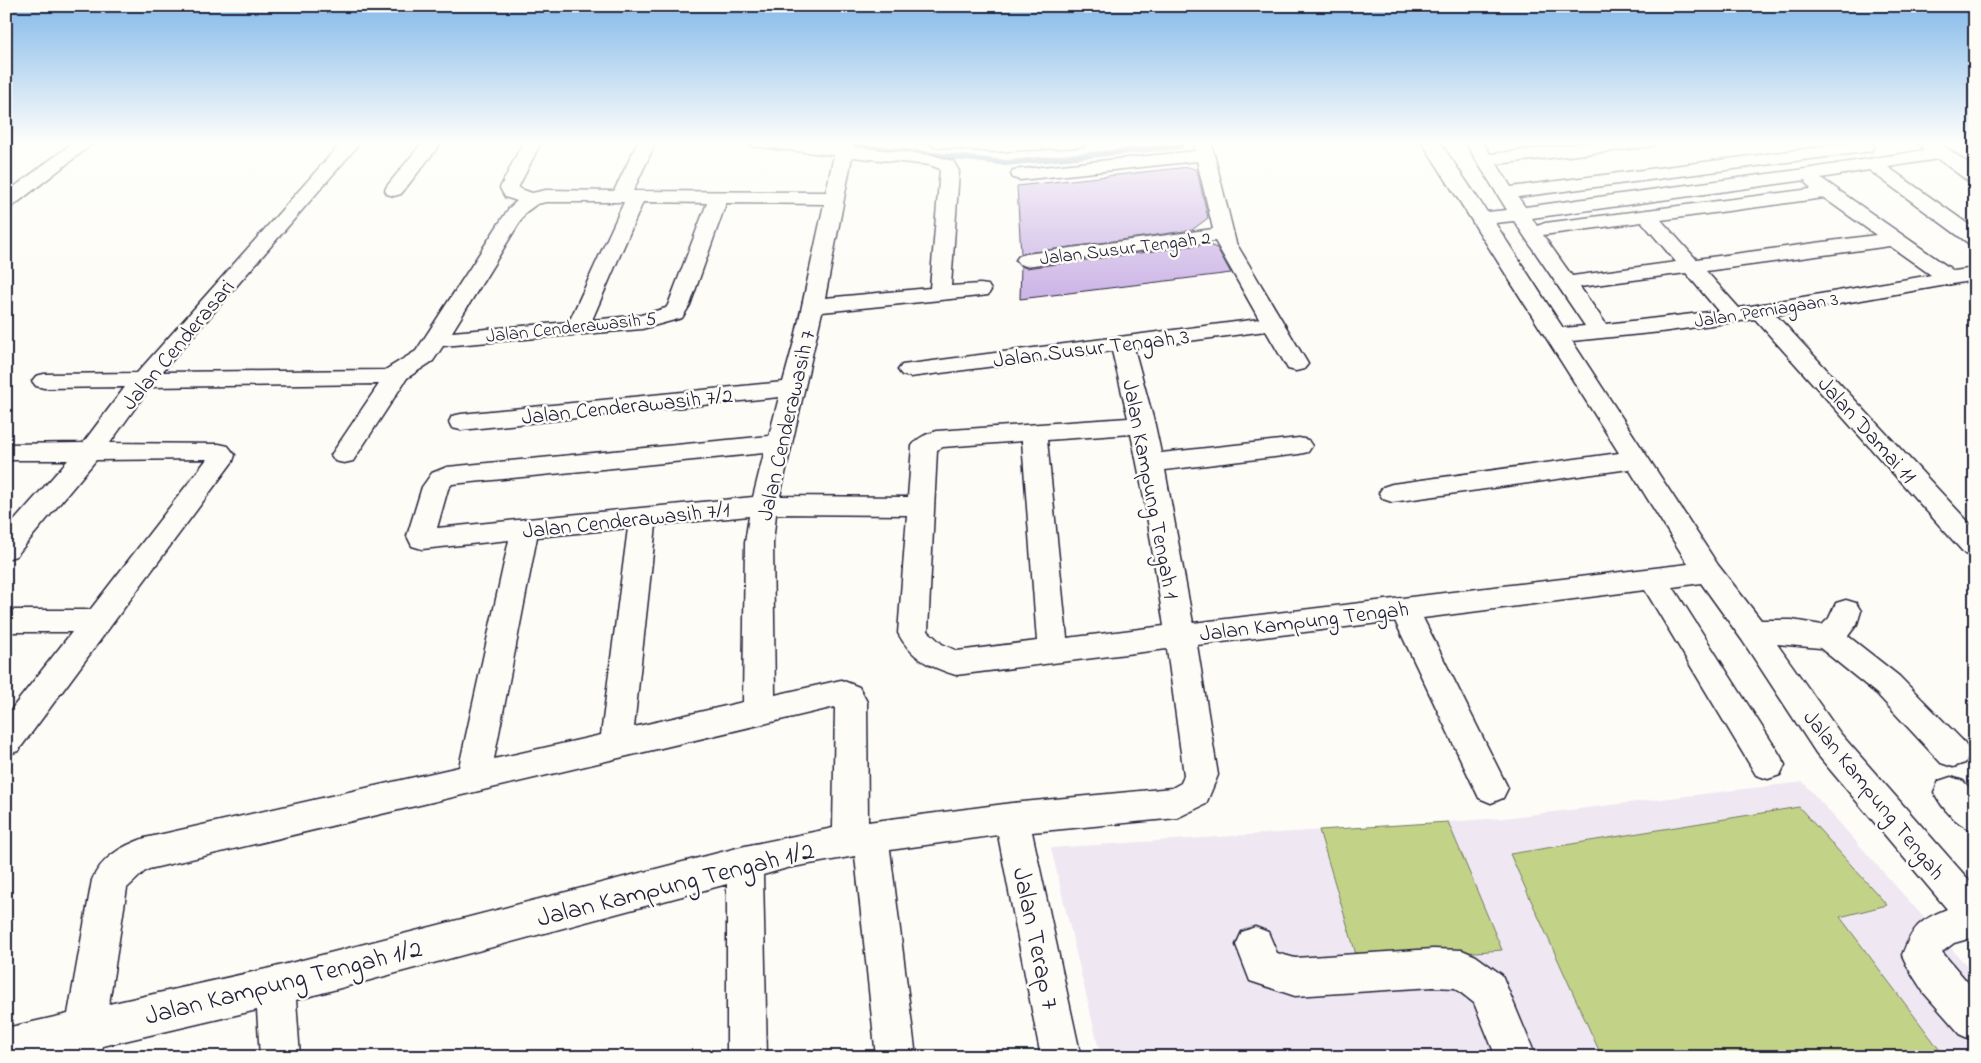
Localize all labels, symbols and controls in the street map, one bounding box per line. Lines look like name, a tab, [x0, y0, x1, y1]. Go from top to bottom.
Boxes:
street label: Jalan Susur Tengah 2	[1038, 226, 1213, 275]
street label: Jalan Cenderasari	[115, 274, 244, 418]
street label: Jalan Perniagaan 3	[1692, 287, 1841, 338]
street label: Jalan Cenderawasih 5	[485, 306, 658, 351]
street label: Jalan Susur Tengah 3	[991, 322, 1191, 379]
street label: Jalan Cenderawasih 7	[750, 327, 825, 524]
street label: Jalan Damai 11	[1809, 370, 1923, 492]
street label: Jalan Kampung Tengah 1	[1111, 377, 1186, 602]
street label: Jalan Cenderawasih 7/2	[520, 381, 735, 435]
street label: Jalan Cenderawasih 7/1	[521, 495, 732, 549]
street label: Jalan Kampung Tengah	[1198, 594, 1411, 653]
street label: Jalan Kampung Tengah	[1793, 704, 1951, 888]
street label: Jalan Kampung Tengah 1/2	[533, 833, 818, 939]
street label: Jalan Terap 7	[1000, 864, 1068, 1013]
street label: Jalan Kampung Tengah 1/2	[141, 931, 426, 1037]

